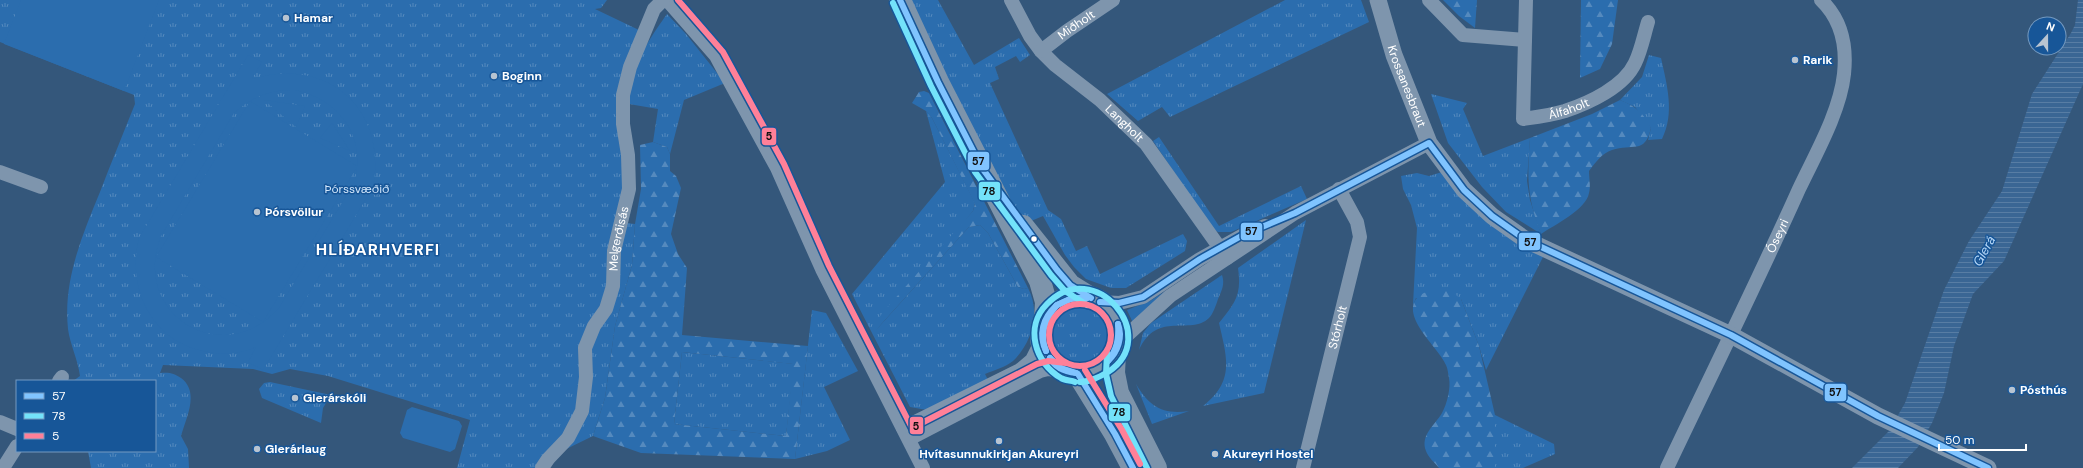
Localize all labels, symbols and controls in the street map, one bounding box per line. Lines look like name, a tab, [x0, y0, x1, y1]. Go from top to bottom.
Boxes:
street label: Miðholt	[1054, 6, 1098, 43]
place label: Hamar	[294, 10, 333, 26]
marker: Hamar	[281, 13, 291, 23]
north arrow	[2027, 16, 2067, 56]
text: N	[2044, 19, 2057, 35]
street label: Krossanesbraut	[1384, 43, 1430, 130]
place label: Rarik	[1803, 52, 1833, 68]
marker: Rarik	[1790, 55, 1800, 65]
place label: Boginn	[502, 68, 542, 84]
marker: Boginn	[489, 71, 499, 81]
street label: Álfaholt	[1547, 94, 1592, 123]
street label: Langholt	[1102, 101, 1148, 146]
line badge: 5	[761, 127, 777, 146]
text: 5	[766, 129, 773, 143]
line badge: 57	[967, 151, 990, 171]
text: 57	[972, 154, 984, 168]
park label: Þórssvæðið	[325, 181, 389, 197]
line badge: 78	[978, 181, 1001, 201]
text: 78	[983, 184, 995, 198]
place label: Þórsvöllur	[265, 204, 323, 220]
street label: Melgerðisás	[605, 204, 633, 271]
marker: Þórsvöllur	[252, 207, 262, 217]
street label: Óseyri	[1763, 216, 1792, 256]
line badge: 57	[1240, 222, 1263, 241]
text: 57	[1245, 224, 1257, 238]
line badge: 57	[1518, 232, 1541, 251]
water label: Glerá	[1969, 233, 1999, 269]
unlabelled marker	[1029, 234, 1039, 244]
text: 57	[1524, 235, 1536, 249]
district label: HLÍÐARHVERFI	[316, 239, 440, 260]
street label: Stórholt	[1325, 303, 1351, 351]
legend	[16, 380, 156, 452]
place label: Pósthús	[2020, 382, 2067, 398]
line badge: 57	[1824, 383, 1847, 402]
text: 57	[1829, 385, 1841, 399]
marker: Pósthús	[2007, 385, 2017, 395]
text: 57	[52, 388, 66, 404]
place label: Glerárskóli	[303, 390, 366, 406]
marker: Glerárskóli	[290, 393, 300, 403]
line badge: 78	[1108, 403, 1131, 422]
text: 78	[1113, 405, 1125, 419]
text: 78	[52, 408, 66, 424]
line badge: 5	[909, 416, 924, 435]
text: 5	[913, 419, 920, 433]
scale bar	[1939, 426, 2026, 452]
text: 5	[52, 428, 59, 444]
text: 50 m	[1945, 432, 1974, 448]
marker: Hvítasunnukirkjan Akureyri	[994, 436, 1004, 446]
place label: Glerárlaug	[265, 441, 326, 457]
marker: Glerárlaug	[252, 444, 262, 454]
place label: Hvítasunnukirkjan Akureyri	[919, 446, 1079, 462]
place label: Akureyri Hostel	[1223, 446, 1313, 462]
marker: Akureyri Hostel	[1210, 449, 1220, 459]

